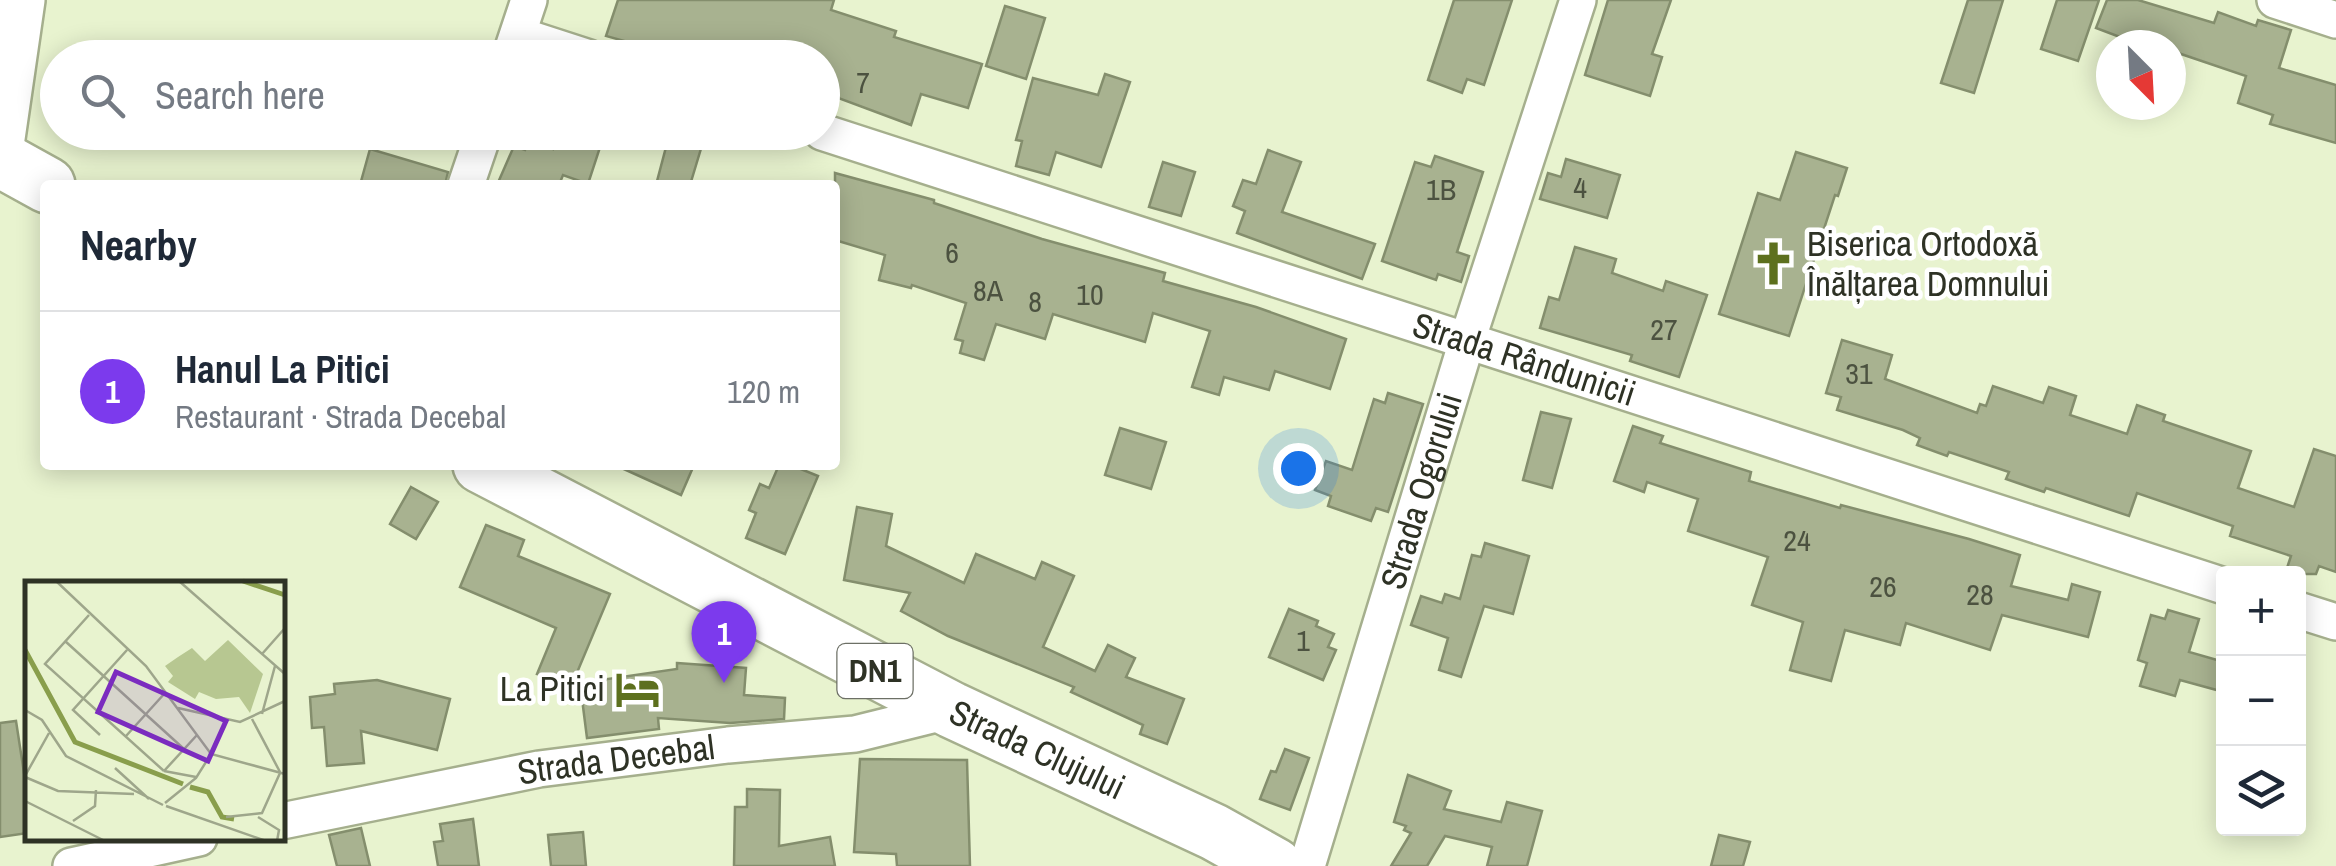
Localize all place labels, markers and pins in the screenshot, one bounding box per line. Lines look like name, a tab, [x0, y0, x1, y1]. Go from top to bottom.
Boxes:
place label: Biserica Ortodoxă Înălțarea Domnului	[1806, 220, 2049, 307]
church icon: Biserica Ortodoxă Înălțarea Domnului	[1750, 240, 1798, 288]
pin: 1	[692, 600, 756, 683]
place label: La Pitici	[500, 665, 605, 712]
hotel icon: La Pitici	[614, 665, 662, 713]

